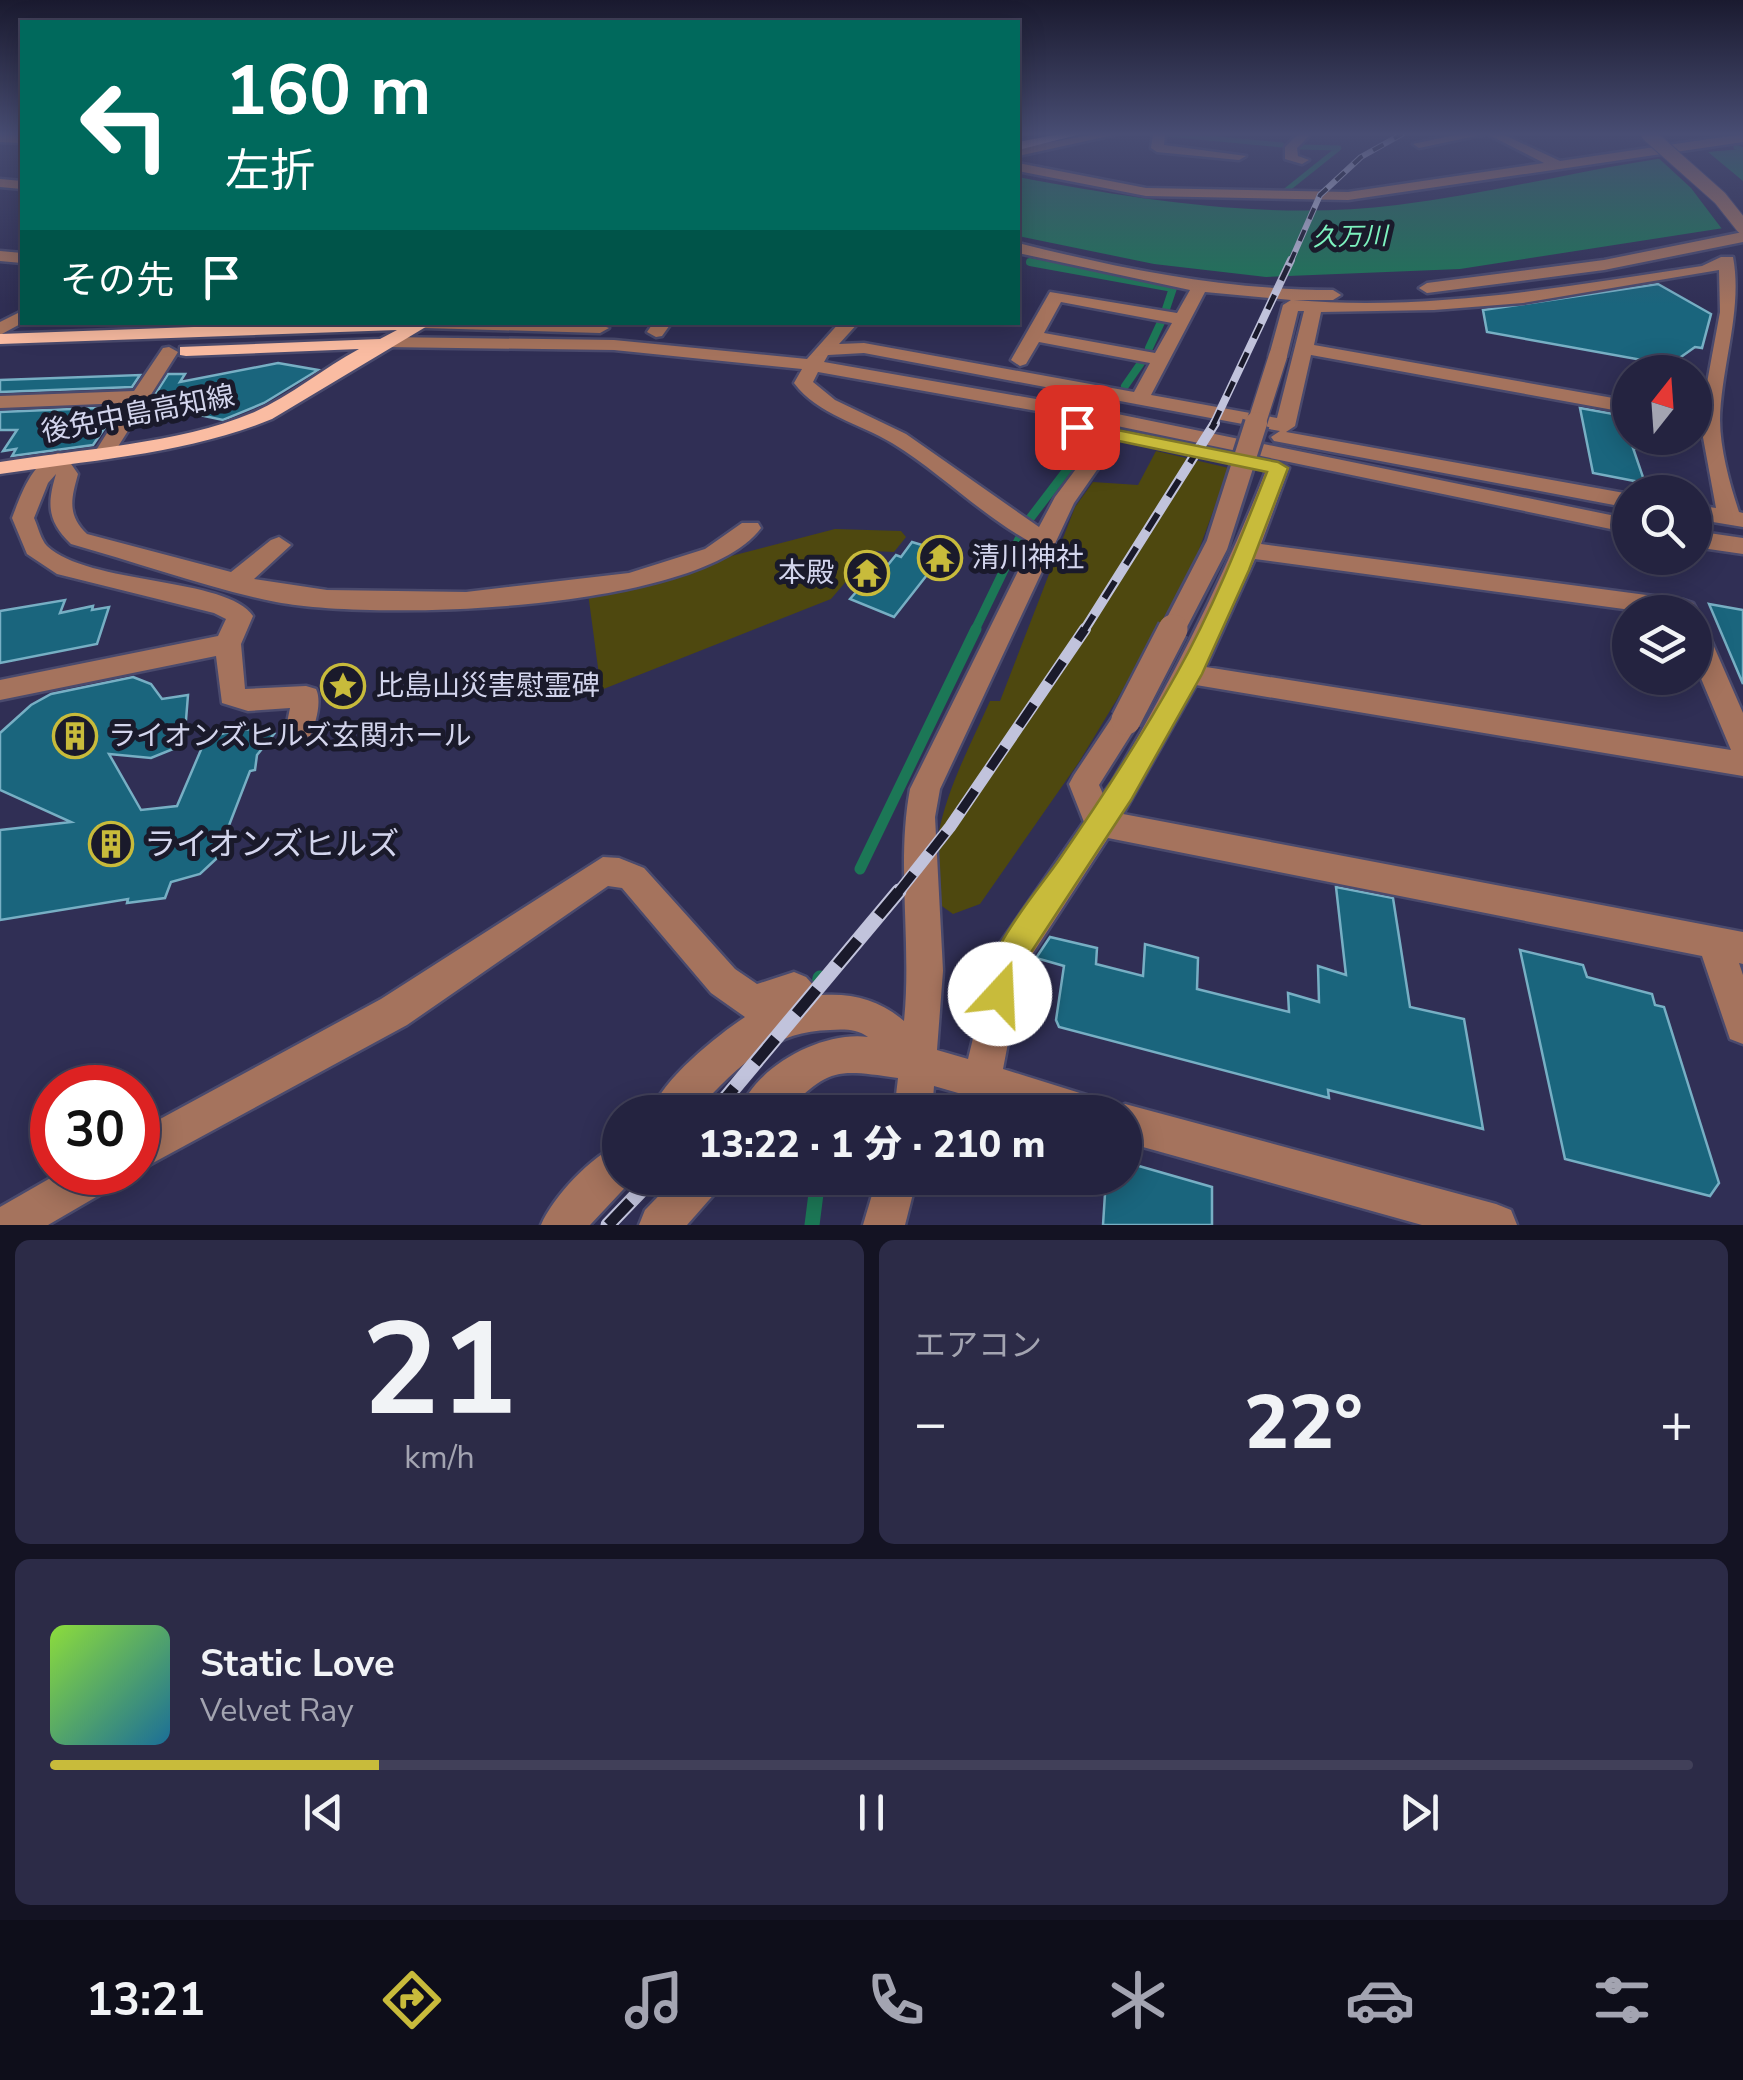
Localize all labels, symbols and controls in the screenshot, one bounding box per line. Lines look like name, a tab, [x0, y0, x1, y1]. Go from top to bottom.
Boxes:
text: 160 m	[225, 43, 431, 139]
icon: left	[60, 60, 190, 190]
text: 左折	[225, 141, 315, 202]
water label: 久万川	[1312, 219, 1391, 255]
icon: arrive	[194, 250, 249, 305]
text: その先	[60, 255, 174, 306]
north arrow	[1612, 355, 1712, 455]
map controls	[1612, 355, 1712, 695]
street label: 後免中島高知線	[38, 377, 238, 451]
pin	[1035, 385, 1120, 470]
icon: arrive	[1050, 400, 1105, 455]
button: search	[1612, 475, 1712, 575]
temple icon: 清川神社	[917, 535, 963, 581]
place label: 清川神社	[972, 539, 1084, 577]
temple icon: 本殿	[844, 550, 890, 596]
place label: 本殿	[778, 554, 834, 592]
button: layers	[1612, 595, 1712, 695]
place icon: 比島山災害慰霊碑	[320, 663, 366, 709]
place label: 比島山災害慰霊碑	[376, 667, 600, 705]
building icon: ライオンズヒルズ玄関ホール	[52, 713, 98, 759]
place label: ライオンズヒルズ玄関ホール	[108, 717, 471, 755]
building icon: ライオンズヒルズ	[88, 821, 134, 867]
place label: ライオンズヒルズ	[144, 823, 399, 866]
position arrow	[948, 942, 1052, 1046]
speed limit sign: 30	[30, 1065, 160, 1195]
text: 13:22 · 1 分 · 210 m	[698, 1119, 1046, 1170]
text: 21	[361, 1282, 518, 1459]
text: エアコン	[914, 1324, 1042, 1367]
text: 22°	[1244, 1372, 1363, 1474]
text: −	[914, 1386, 947, 1461]
text: +	[1660, 1386, 1693, 1461]
text: km/h	[404, 1436, 475, 1479]
text: Static Love	[200, 1638, 395, 1689]
text: Velvet Ray	[200, 1689, 354, 1732]
icon: previous	[296, 1785, 351, 1840]
icon: pause	[844, 1785, 899, 1840]
icon: next	[1392, 1785, 1447, 1840]
icon: directions	[377, 1965, 447, 2035]
icon: music	[619, 1965, 689, 2035]
icon: phone	[861, 1965, 931, 2035]
icon: climate	[1103, 1965, 1173, 2035]
icon: car	[1345, 1965, 1415, 2035]
icon: filters	[1587, 1965, 1657, 2035]
text: 13:21	[86, 1970, 205, 2031]

